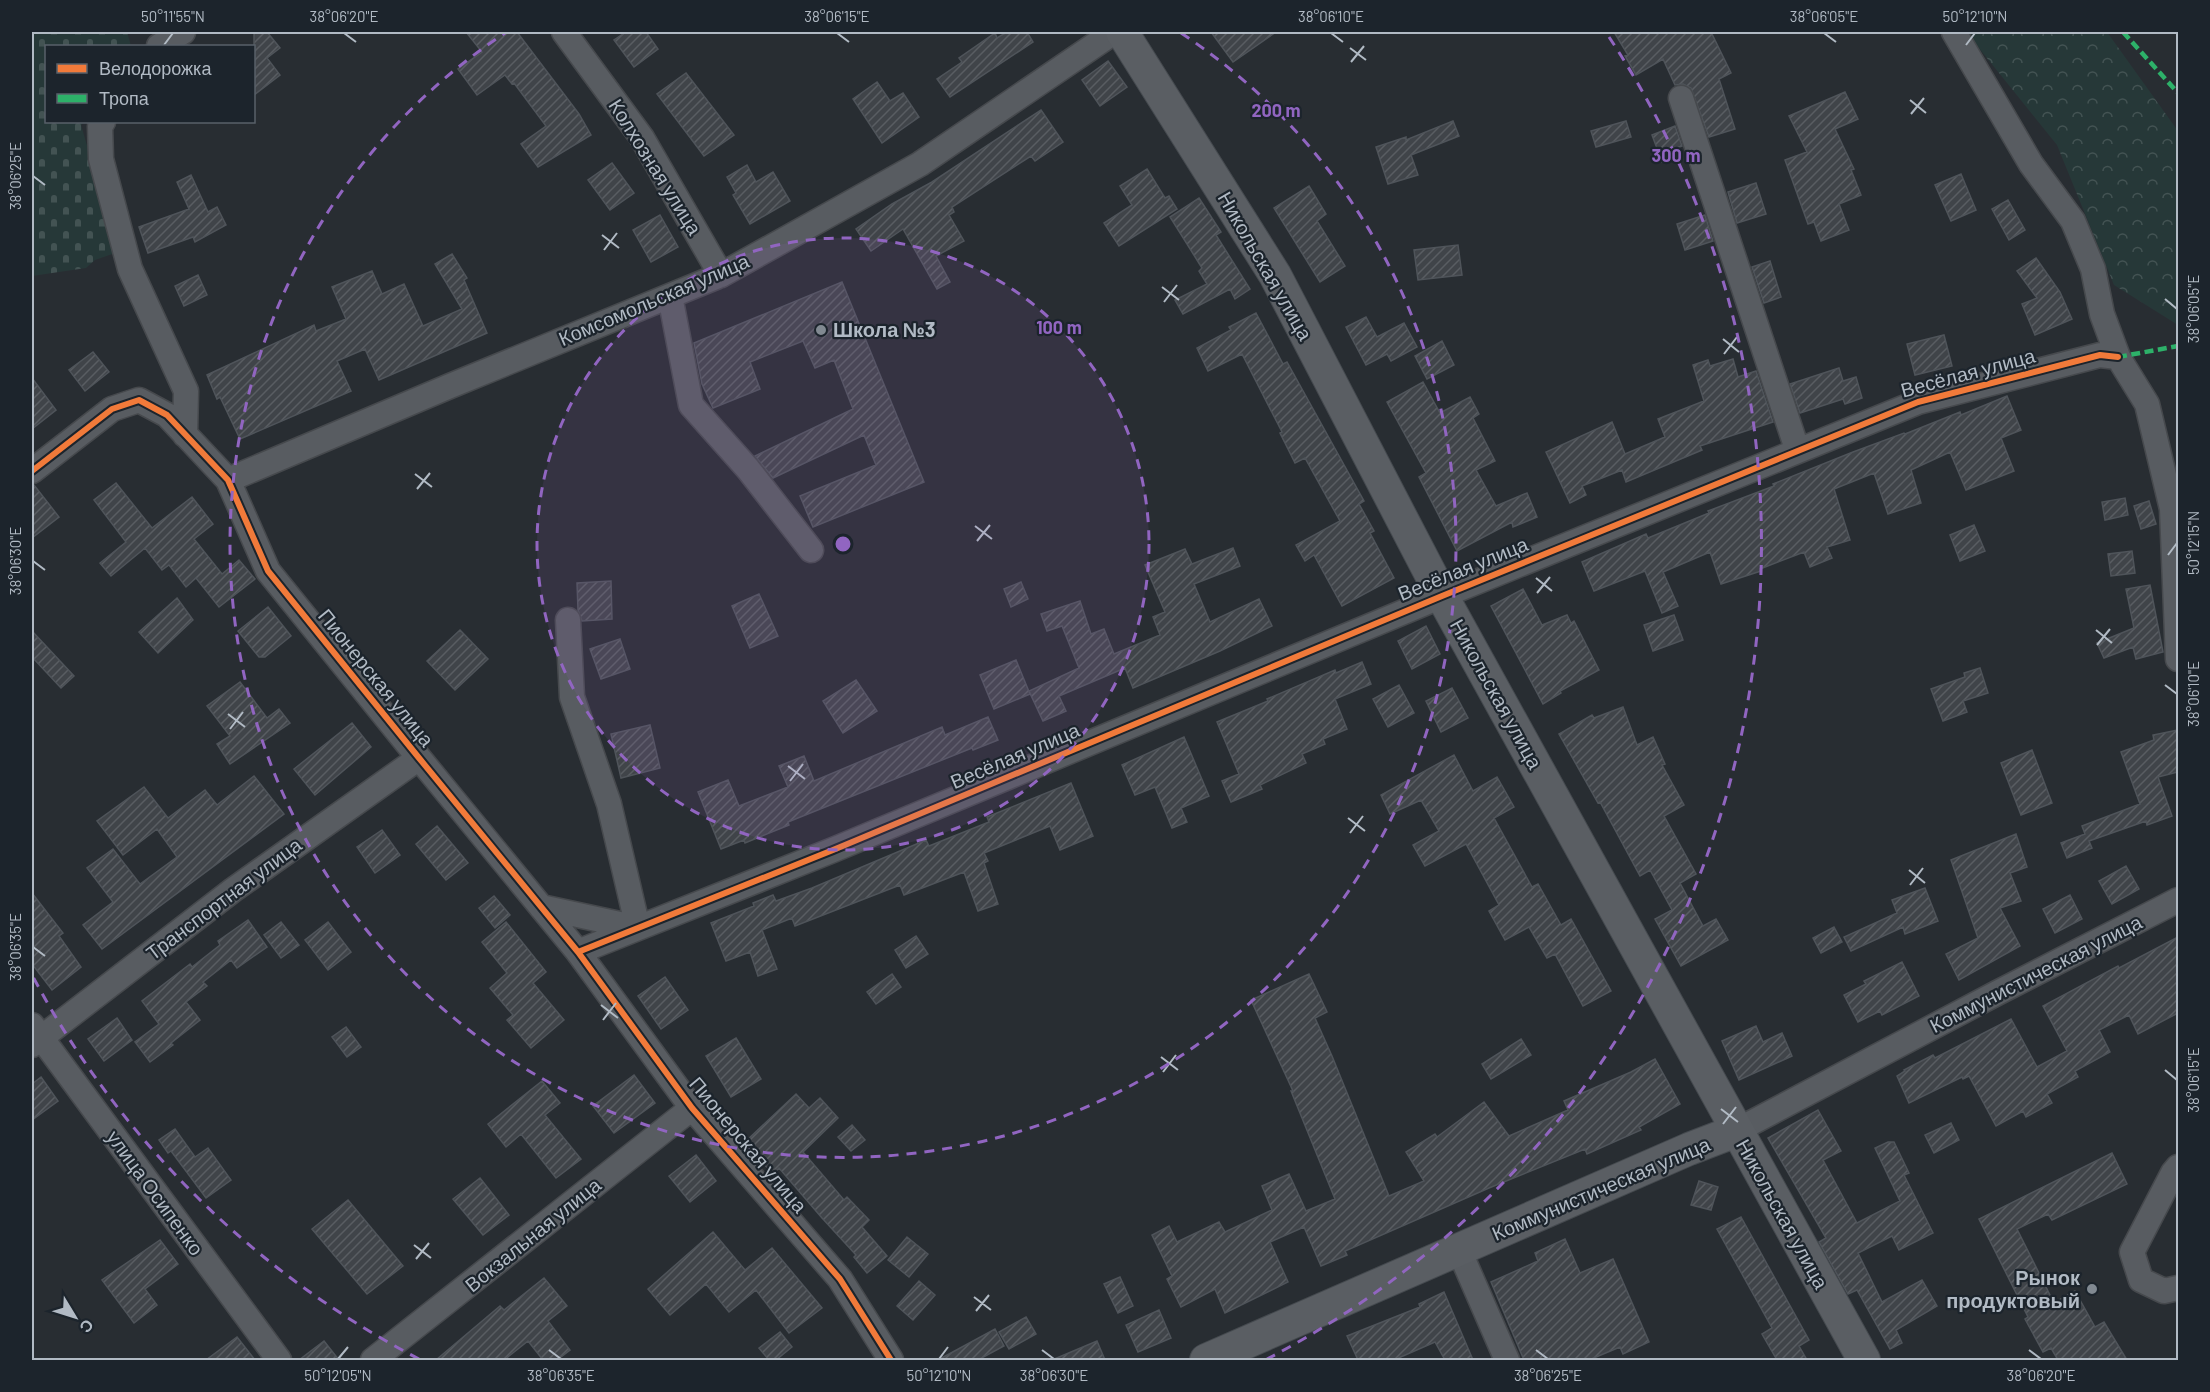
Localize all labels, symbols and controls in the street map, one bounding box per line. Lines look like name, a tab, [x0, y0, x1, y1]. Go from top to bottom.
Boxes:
text: 50°11'55"N	[141, 7, 205, 25]
text: 38°06'20"E	[310, 7, 378, 25]
text: 38°06'15"E	[804, 7, 870, 25]
text: 38°06'10"E	[1298, 7, 1364, 25]
text: 38°06'05"E	[1790, 7, 1858, 25]
text: 50°12'10"N	[1943, 7, 2007, 25]
legend	[45, 45, 255, 123]
text: Велодорожка	[99, 57, 212, 79]
text: Тропа	[99, 87, 150, 109]
street label: Колхозная улица	[604, 94, 708, 240]
text: 200 m	[1251, 99, 1301, 121]
text: 38°06'25"E	[6, 142, 24, 210]
text: 300 m	[1652, 144, 1700, 166]
street label: Никольская улица	[1214, 187, 1319, 345]
street label: Комсомольская улица	[555, 248, 753, 350]
text: 38°06'05"E	[2184, 275, 2202, 343]
text: 100 m	[1036, 316, 1082, 338]
place label: Школа №3	[833, 317, 936, 341]
marker: Школа №3	[814, 323, 828, 337]
street label: Весёлая улица	[1898, 342, 2038, 402]
text: 50°12'15"N	[2184, 511, 2202, 575]
text: 38°06'30"E	[6, 527, 24, 595]
street label: Весёлая улица	[1394, 531, 1532, 605]
centre of rings	[833, 534, 853, 554]
street label: Пионерская улица	[314, 604, 440, 752]
street label: Никольская улица	[1446, 614, 1548, 773]
text: 38°06'10"E	[2184, 661, 2202, 727]
street label: Весёлая улица	[946, 717, 1084, 793]
street label: Транспортная улица	[141, 831, 306, 964]
street label: Коммунистическая улица	[1926, 909, 2146, 1037]
text: 38°06'35"E	[6, 913, 24, 981]
text: 38°06'15"E	[2184, 1047, 2202, 1113]
street label: Пионерская улица	[685, 1071, 813, 1218]
street label: улица Осипенко	[102, 1125, 209, 1260]
street label: Коммунистическая улица	[1488, 1131, 1714, 1245]
street label: Никольская улица	[1732, 1134, 1834, 1293]
street label: Вокзальная улица	[460, 1172, 606, 1296]
place label: Рынок продуктовый	[1946, 1265, 2081, 1312]
marker: Рынок продуктовый	[2085, 1282, 2099, 1296]
north arrow	[45, 1287, 105, 1347]
text: С	[76, 1316, 98, 1337]
text: 50°12'05"N	[304, 1366, 372, 1384]
text: 38°06'35"E	[527, 1366, 595, 1384]
text: 50°12'10"N	[907, 1366, 971, 1384]
text: 38°06'30"E	[1020, 1366, 1088, 1384]
text: 38°06'25"E	[1514, 1366, 1582, 1384]
text: 38°06'20"E	[2007, 1366, 2075, 1384]

